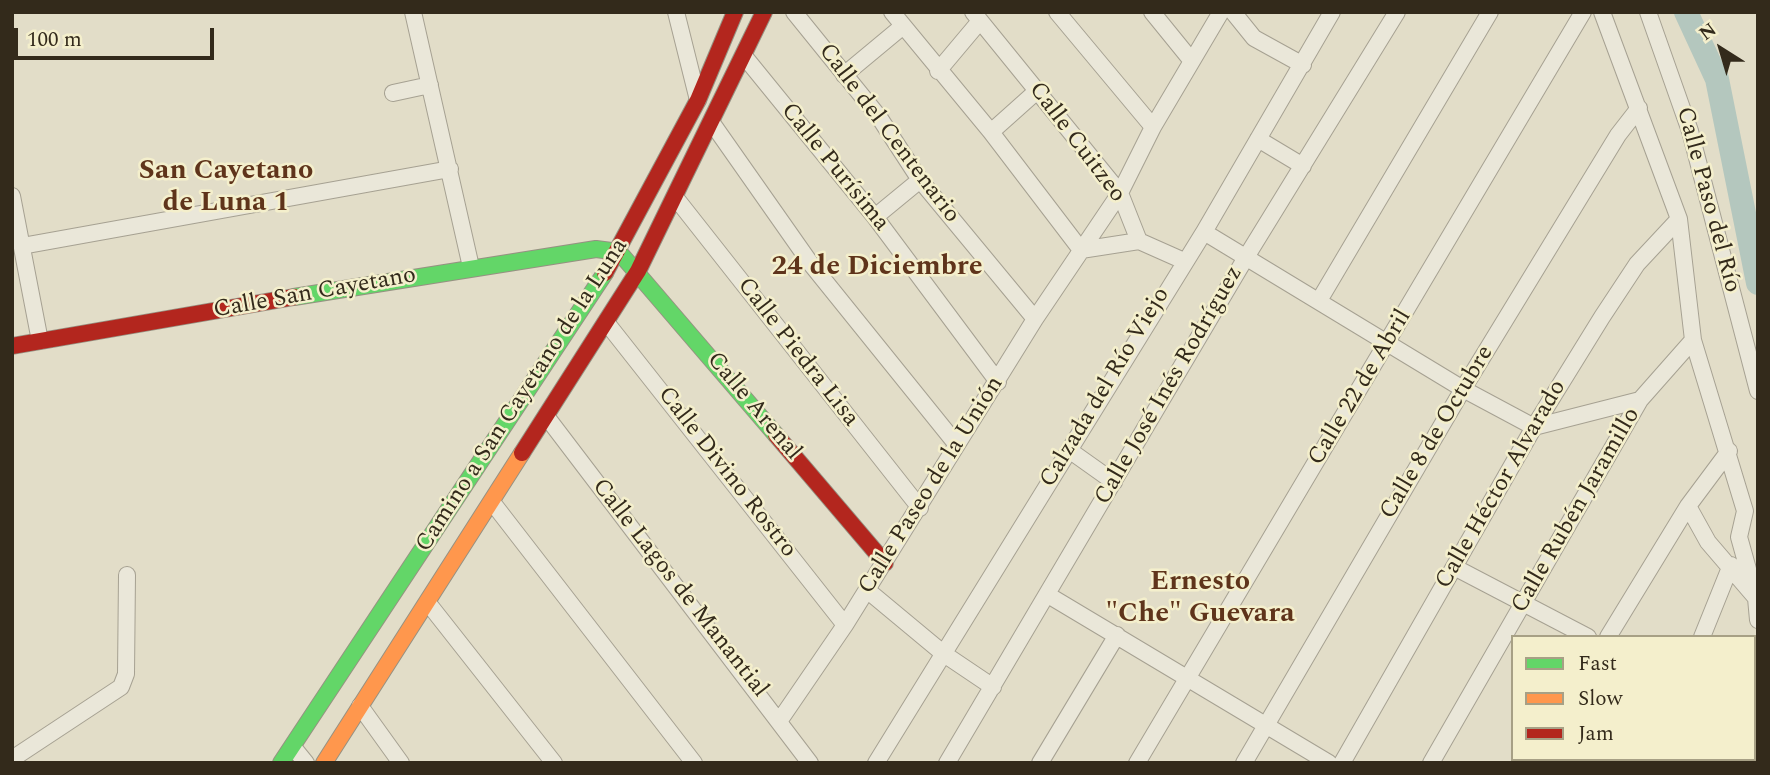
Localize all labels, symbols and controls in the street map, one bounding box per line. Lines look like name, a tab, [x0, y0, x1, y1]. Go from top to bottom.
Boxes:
scale bar	[18, 14, 217, 58]
north arrow	[1686, 14, 1756, 84]
text: N	[1693, 16, 1723, 48]
text: 100 m	[27, 24, 82, 56]
street label: Calle del Centenario	[811, 38, 965, 230]
street label: Calle Cuitzeo	[1021, 77, 1131, 209]
street label: Calle Purísima	[773, 98, 895, 238]
street label: Calle Paso del Río	[1668, 104, 1746, 296]
district label: San Cayetano de Luna 1	[139, 156, 313, 222]
street label: Camino a San Cayetano de la Luna	[411, 234, 635, 558]
district label: 24 de Diciembre	[771, 252, 983, 286]
street label: Calle José Inés Rodríguez	[1090, 261, 1250, 511]
street label: Calle San Cayetano	[212, 262, 418, 326]
street label: Calle Piedra Lisa	[730, 273, 864, 433]
street label: Calzada del Río Viejo	[1035, 283, 1177, 493]
street label: Calle 22 de Abril	[1303, 305, 1419, 471]
street label: Calle 8 de Octubre	[1375, 341, 1501, 525]
street label: Calle Arenal	[699, 347, 807, 467]
street label: Calle Paseo de la Unión	[853, 372, 1011, 600]
street label: Calle Héctor Alvarado	[1430, 375, 1574, 595]
street label: Calle Divino Rostro	[650, 382, 802, 564]
street label: Calle Rubén Jaramillo	[1506, 403, 1648, 619]
street label: Calle Lagos de Manantial	[585, 474, 773, 704]
district label: Ernesto "Che" Guevara	[1105, 567, 1295, 633]
legend	[1511, 635, 1756, 761]
text: Fast	[1578, 648, 1617, 680]
text: Slow	[1578, 683, 1622, 715]
text: Jam	[1578, 718, 1614, 750]

